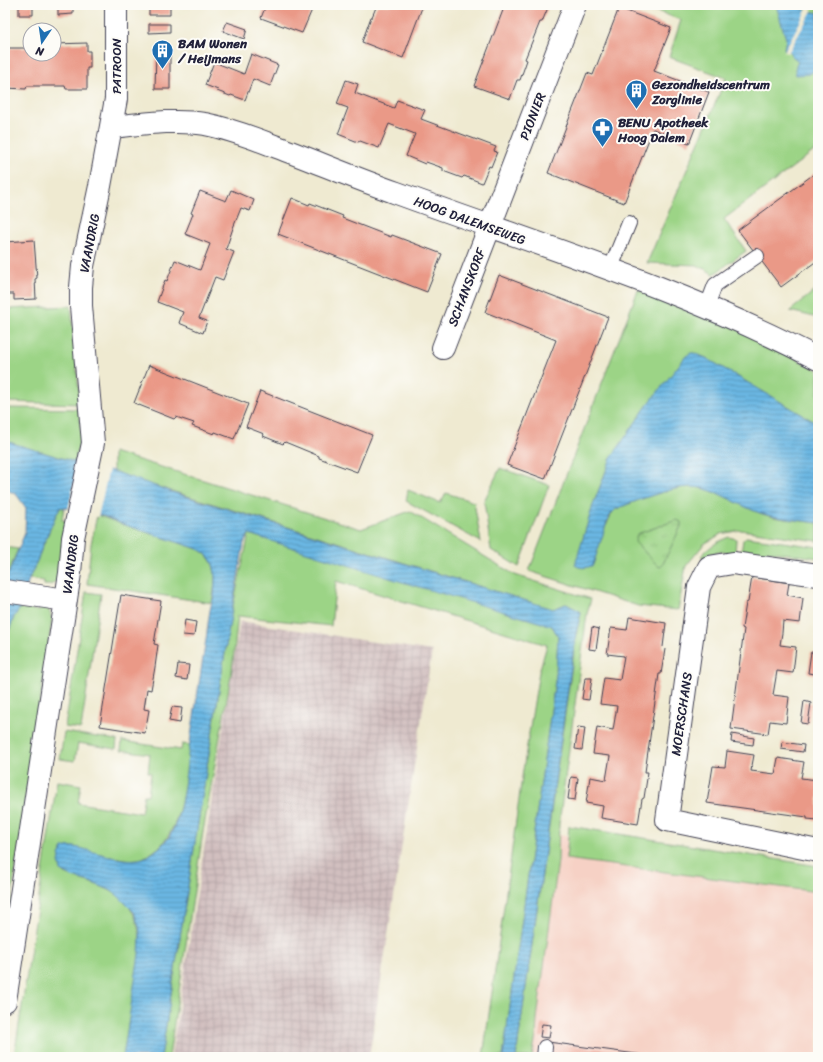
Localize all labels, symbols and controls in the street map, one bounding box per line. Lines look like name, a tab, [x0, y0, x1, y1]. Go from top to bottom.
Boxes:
north arrow	[22, 22, 62, 62]
place label: BAM Wonen / Heijmans	[177, 32, 248, 70]
building icon: BAM Wonen / Heijmans	[150, 37, 176, 70]
street label: PATROON	[105, 38, 128, 94]
text: N	[34, 41, 47, 62]
place label: Gezondheidscentrum Zorglinie	[651, 73, 770, 111]
building icon: Gezondheidscentrum Zorglinie	[624, 78, 650, 111]
street label: PIONIER	[513, 89, 552, 143]
place label: BENU Apotheek Hoog Dalem	[617, 111, 709, 149]
pharmacy icon: BENU Apotheek Hoog Dalem	[589, 116, 615, 149]
street label: HOOG DALEMSEWEG	[411, 190, 529, 251]
street label: VAANDRIG	[73, 212, 106, 275]
street label: SCHANSKORF	[441, 244, 492, 330]
street label: VAANDRIG	[55, 533, 86, 595]
street label: MOERSCHANS	[664, 671, 699, 757]

